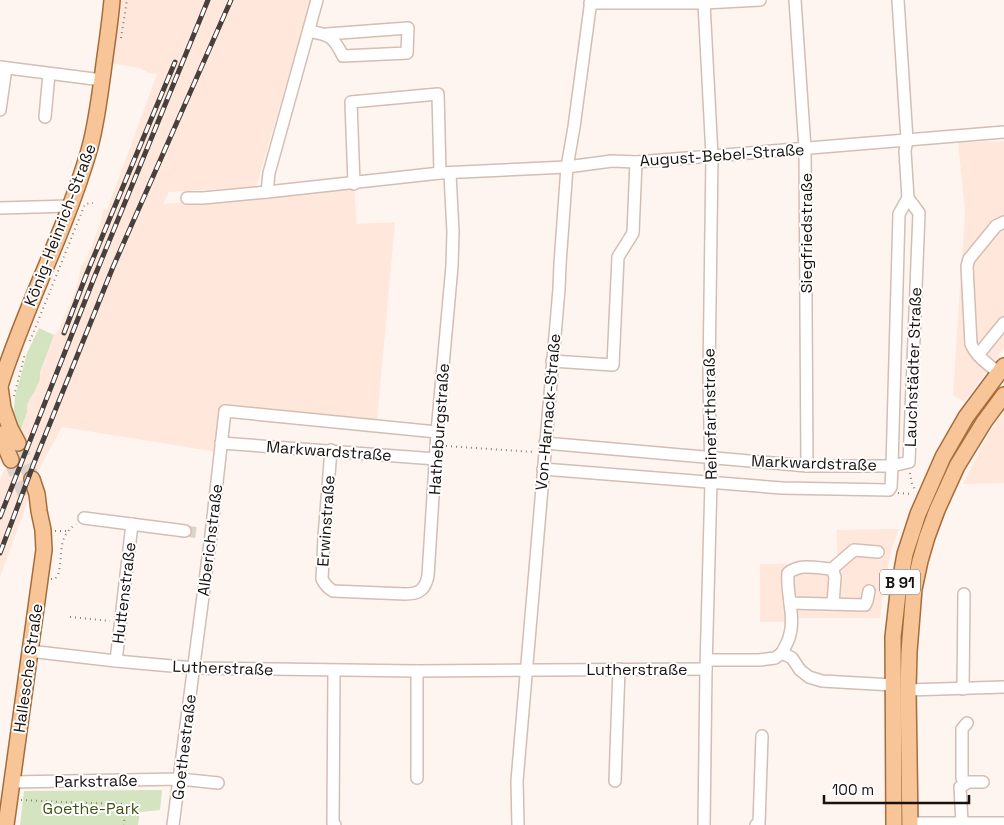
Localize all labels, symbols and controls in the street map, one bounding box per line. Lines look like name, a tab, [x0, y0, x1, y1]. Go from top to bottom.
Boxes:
street label: August-Bebel-Straße	[639, 139, 805, 171]
street label: König-Heinrich-Straße	[19, 141, 101, 309]
street label: Siegfriedstraße	[796, 173, 817, 293]
street label: Lauchstädter Straße	[900, 287, 926, 447]
street label: Von-Harnack-Straße	[531, 333, 565, 491]
street label: Reinefarthstraße	[698, 348, 722, 480]
street label: Hatheburgstraße	[424, 362, 454, 496]
street label: Markwardstraße	[266, 436, 392, 466]
street label: Markwardstraße	[751, 450, 877, 476]
street label: Erwinstraße	[312, 475, 340, 567]
street label: Alberichstraße	[193, 483, 227, 597]
street label: Huttenstraße	[107, 541, 141, 645]
road number: B 91	[880, 570, 920, 594]
street label: Hallesche Straße	[9, 602, 47, 734]
street label: Lutherstraße	[172, 656, 274, 680]
street label: Lutherstraße	[586, 659, 688, 680]
street label: Goethestraße	[167, 693, 201, 801]
street label: Parkstraße	[54, 770, 138, 792]
scale bar	[824, 772, 969, 804]
text: 100 m	[832, 780, 874, 799]
park label: Goethe-Park	[43, 798, 140, 819]

